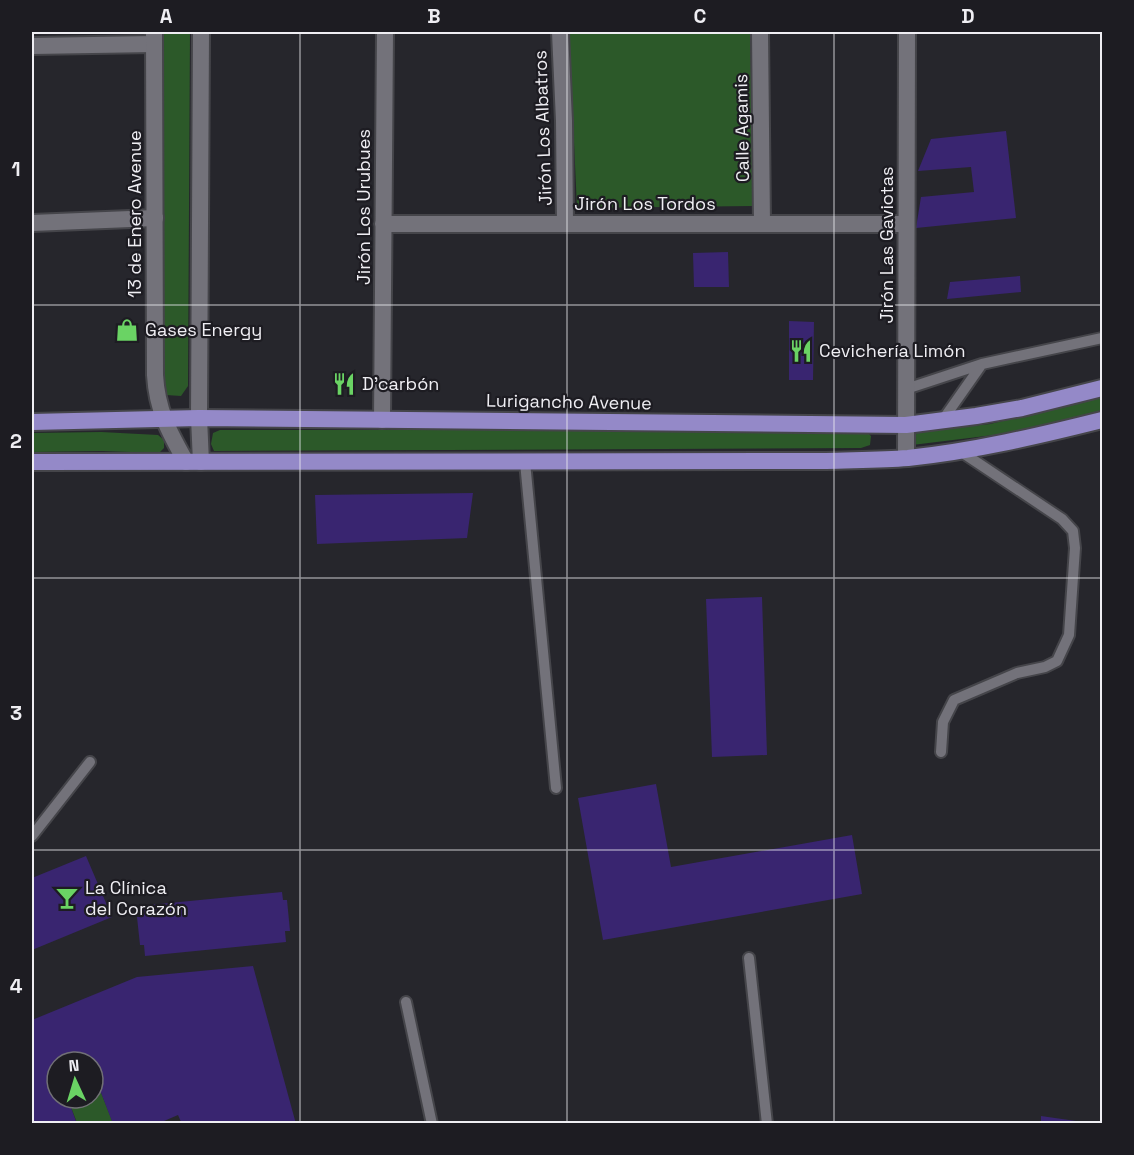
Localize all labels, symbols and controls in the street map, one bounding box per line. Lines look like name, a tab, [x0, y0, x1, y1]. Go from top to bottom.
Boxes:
text: A	[160, 3, 173, 29]
text: B	[427, 3, 441, 29]
text: C	[694, 3, 707, 29]
text: D	[961, 3, 975, 29]
street label: Jirón Los Albatros	[528, 50, 557, 206]
street label: Calle Agamis	[729, 74, 754, 182]
street label: Jirón Los Urubues	[352, 129, 375, 285]
street label: 13 de Enero Avenue	[123, 130, 146, 298]
text: 1	[11, 156, 21, 182]
street label: Jirón Las Gaviotas	[875, 166, 898, 324]
street label: Jirón Los Tordos	[574, 192, 716, 215]
shop icon: Gases Energy	[114, 317, 140, 343]
place label: Gases Energy	[145, 318, 262, 341]
restaurant icon: Cevichería Limón	[788, 338, 814, 364]
place label: Cevichería Limón	[819, 339, 965, 362]
restaurant icon: D'carbón	[331, 371, 357, 397]
place label: D'carbón	[362, 372, 439, 395]
street label: Lurigancho Avenue	[486, 389, 652, 414]
text: 2	[10, 428, 22, 454]
text: 3	[10, 700, 22, 726]
place label: La Clínica del Corazón	[85, 876, 187, 920]
bar icon: La Clínica del Corazón	[54, 885, 80, 911]
text: 4	[10, 973, 23, 999]
north arrow	[45, 1050, 105, 1110]
text: N	[68, 1055, 80, 1076]

